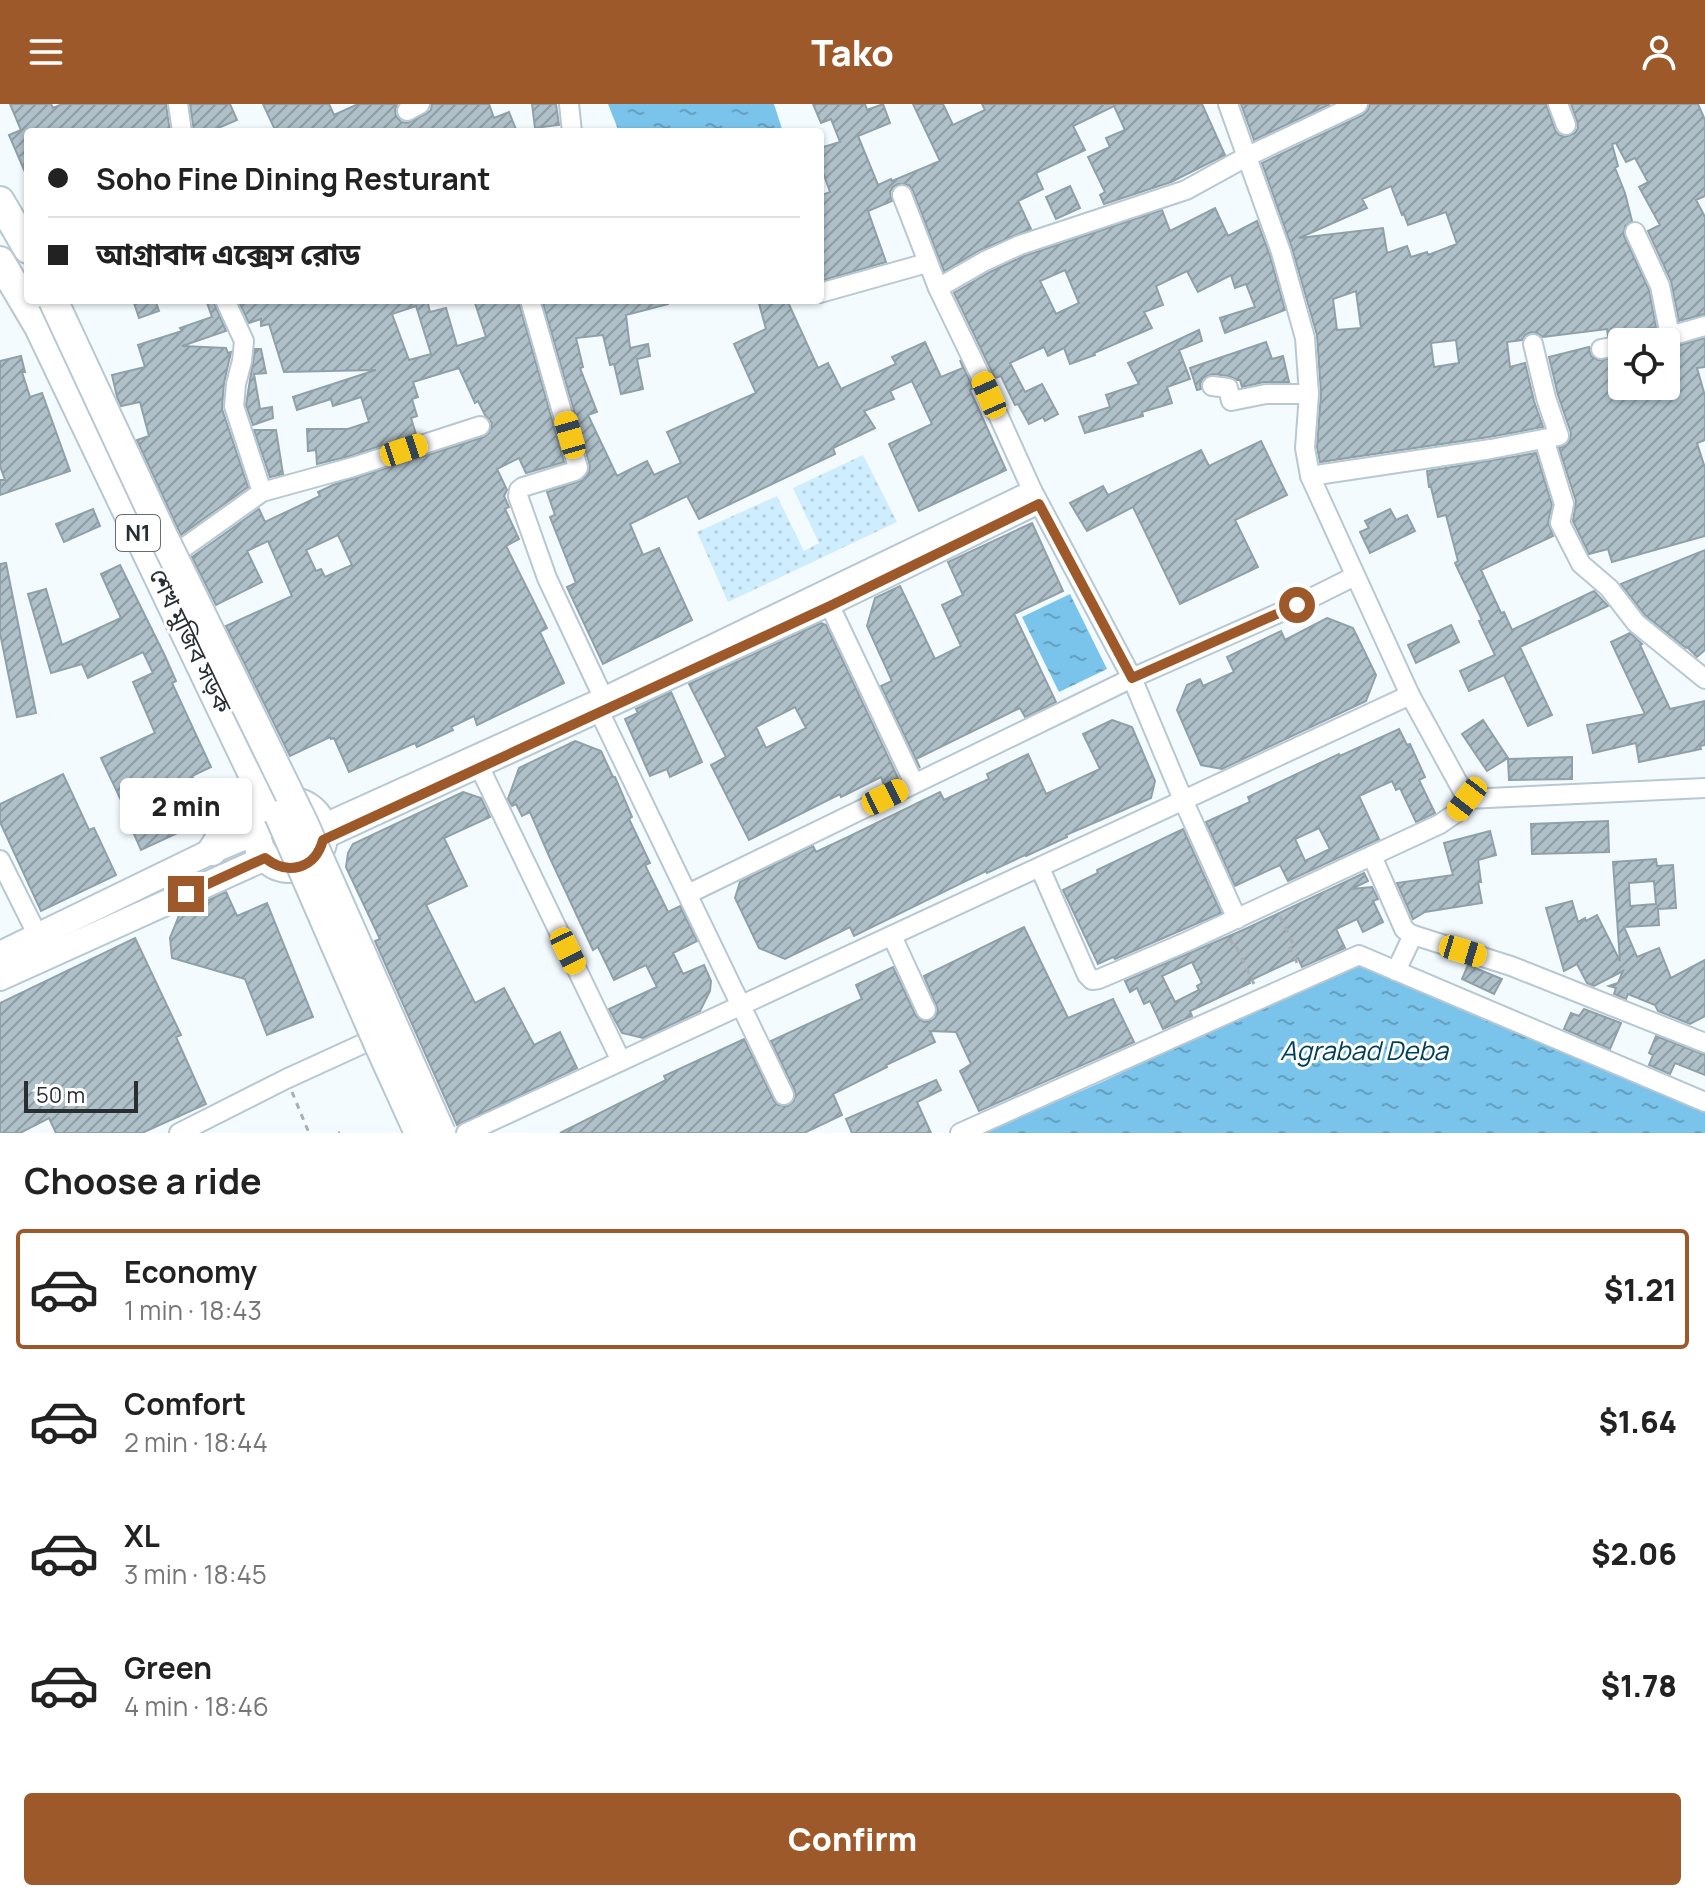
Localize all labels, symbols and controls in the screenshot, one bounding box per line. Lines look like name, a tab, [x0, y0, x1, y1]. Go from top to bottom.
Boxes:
text: Tako	[811, 28, 894, 77]
icon: menu	[24, 30, 68, 74]
icon: person	[1637, 30, 1681, 74]
text: Soho Fine Dining Resturant	[96, 158, 491, 199]
text: আগ্রাবাদ এক্সেস রোড	[96, 233, 360, 274]
map controls	[1608, 328, 1680, 400]
button: locate	[1608, 328, 1680, 400]
car	[968, 368, 1010, 422]
car	[552, 409, 588, 461]
car	[377, 431, 431, 469]
road number: N1	[116, 515, 160, 551]
street label: শেখ মুজিব সড়ক	[142, 563, 241, 719]
route start	[1279, 587, 1315, 623]
car	[1443, 773, 1491, 825]
car	[858, 776, 912, 818]
callout: 2 min	[120, 778, 252, 834]
text: 2 min	[152, 788, 220, 824]
route end	[168, 876, 204, 912]
car	[547, 924, 589, 978]
car	[1437, 933, 1489, 969]
water label: Agrabad Deba	[1280, 1032, 1450, 1068]
scale bar	[24, 1077, 138, 1113]
text: 50 m	[36, 1080, 85, 1110]
text: Choose a ride	[24, 1156, 262, 1205]
text: Economy	[124, 1251, 257, 1292]
icon: car	[28, 1253, 100, 1325]
text: $1.21	[1604, 1269, 1677, 1310]
text: 1 min · 18:43	[124, 1292, 262, 1328]
text: Comfort	[124, 1383, 246, 1424]
icon: car	[28, 1385, 100, 1457]
text: $1.64	[1599, 1401, 1677, 1442]
text: 2 min · 18:44	[124, 1424, 268, 1460]
text: XL	[124, 1515, 160, 1556]
icon: car	[28, 1517, 100, 1589]
text: $2.06	[1591, 1533, 1677, 1574]
text: 3 min · 18:45	[124, 1556, 267, 1592]
text: Green	[124, 1647, 212, 1688]
icon: car	[28, 1649, 100, 1721]
text: $1.78	[1601, 1665, 1677, 1706]
text: 4 min · 18:46	[124, 1688, 269, 1724]
button: Confirm	[24, 1793, 1681, 1885]

